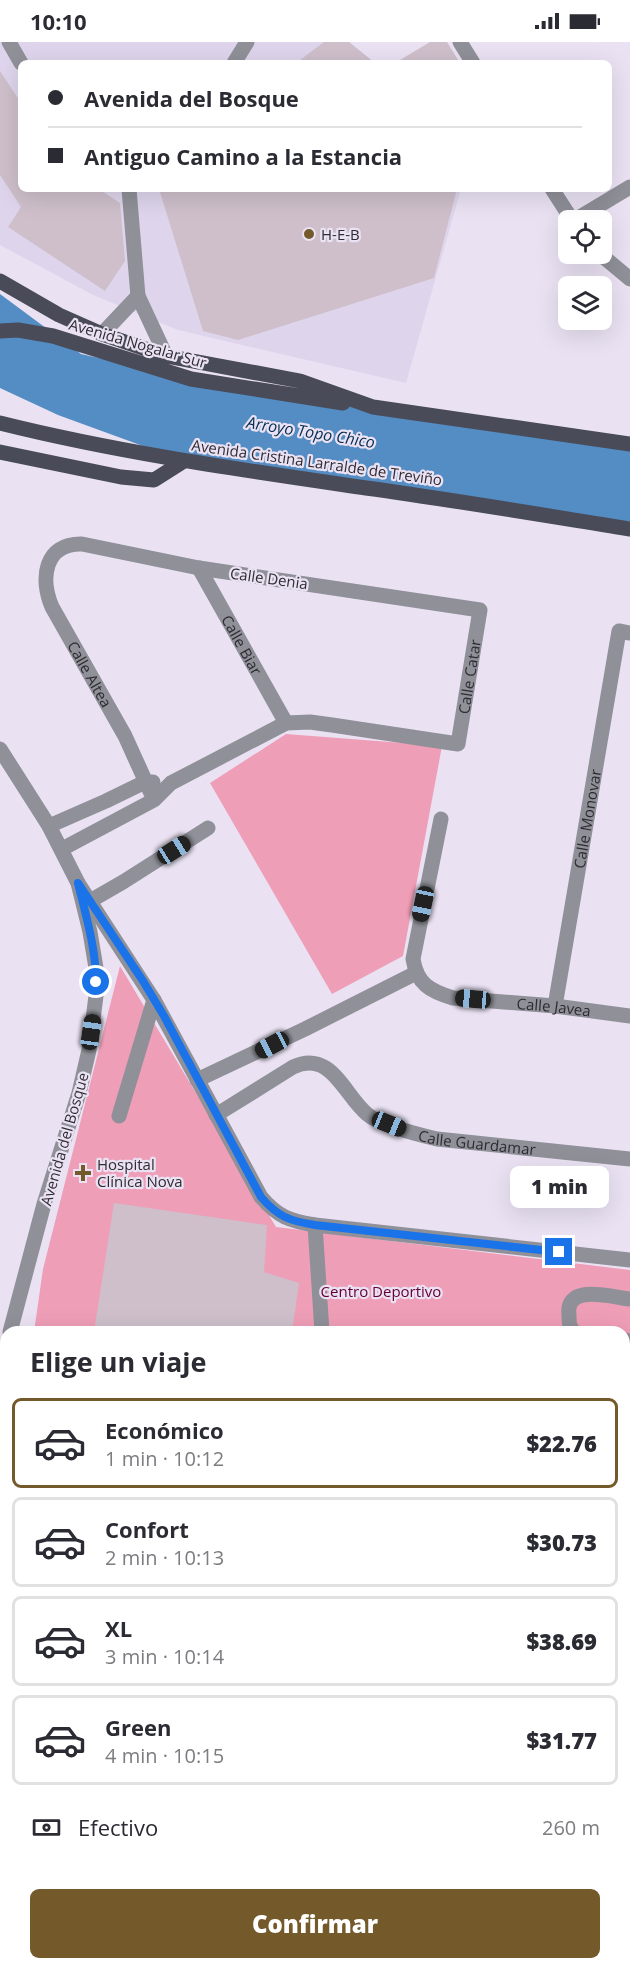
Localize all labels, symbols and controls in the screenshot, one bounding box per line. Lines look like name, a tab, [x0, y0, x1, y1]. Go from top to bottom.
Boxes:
text: 10:10	[30, 6, 87, 36]
text: Avenida del Bosque	[84, 83, 299, 113]
text: Antiguo Camino a la Estancia	[84, 141, 402, 171]
map controls	[558, 210, 612, 330]
button: locate	[558, 210, 612, 264]
place label: H-E-B	[321, 224, 360, 244]
marker: H-E-B	[302, 227, 316, 241]
button: layers	[558, 276, 612, 330]
street label: Avenida Nogalar Sur	[67, 314, 209, 372]
water label: Arroyo Topo Chico	[244, 411, 377, 453]
street label: Avenida Cristina Larralde de Treviño	[190, 435, 444, 489]
street label: Calle Denia	[229, 563, 309, 593]
street label: Calle Biar	[217, 611, 267, 678]
street label: Calle Altea	[63, 637, 117, 711]
street label: Calle Catar	[453, 638, 485, 715]
street label: Calle Monovar	[569, 767, 605, 870]
car	[154, 833, 194, 867]
car	[410, 885, 436, 923]
route start	[82, 968, 109, 995]
car	[454, 988, 492, 1010]
street label: Calle Javea	[516, 993, 592, 1021]
car	[80, 1013, 102, 1051]
car	[252, 1029, 292, 1061]
street label: Avenida del Bosque	[35, 1070, 93, 1208]
car	[369, 1109, 409, 1139]
street label: Calle Guardamar	[416, 1125, 537, 1159]
place label: Hospital Clínica Nova	[97, 1154, 183, 1191]
marker: Hospital Clínica Nova	[74, 1164, 92, 1182]
callout: 1 min	[510, 1165, 608, 1207]
text: 1 min	[531, 1173, 588, 1200]
route end	[545, 1238, 572, 1265]
park label: Centro Deportivo	[321, 1281, 441, 1301]
text: Elige un viaje	[30, 1343, 206, 1380]
text: Económico	[105, 1415, 224, 1445]
icon: car	[33, 1416, 87, 1470]
text: $22.76	[526, 1428, 597, 1458]
text: 1 min · 10:12	[105, 1445, 224, 1472]
text: Confort	[105, 1514, 189, 1544]
icon: car	[33, 1515, 87, 1569]
text: $30.73	[526, 1527, 597, 1557]
text: 2 min · 10:13	[105, 1544, 224, 1571]
text: XL	[105, 1613, 132, 1643]
icon: car	[33, 1614, 87, 1668]
text: $38.69	[526, 1626, 597, 1656]
text: 3 min · 10:14	[105, 1643, 224, 1670]
text: Green	[105, 1712, 171, 1742]
icon: car	[33, 1713, 87, 1767]
text: $31.77	[526, 1725, 597, 1755]
text: 4 min · 10:15	[105, 1742, 224, 1769]
icon: cash	[30, 1811, 63, 1844]
text: Efectivo	[78, 1812, 158, 1842]
text: 260 m	[542, 1814, 600, 1841]
button: Confirmar	[30, 1889, 600, 1958]

